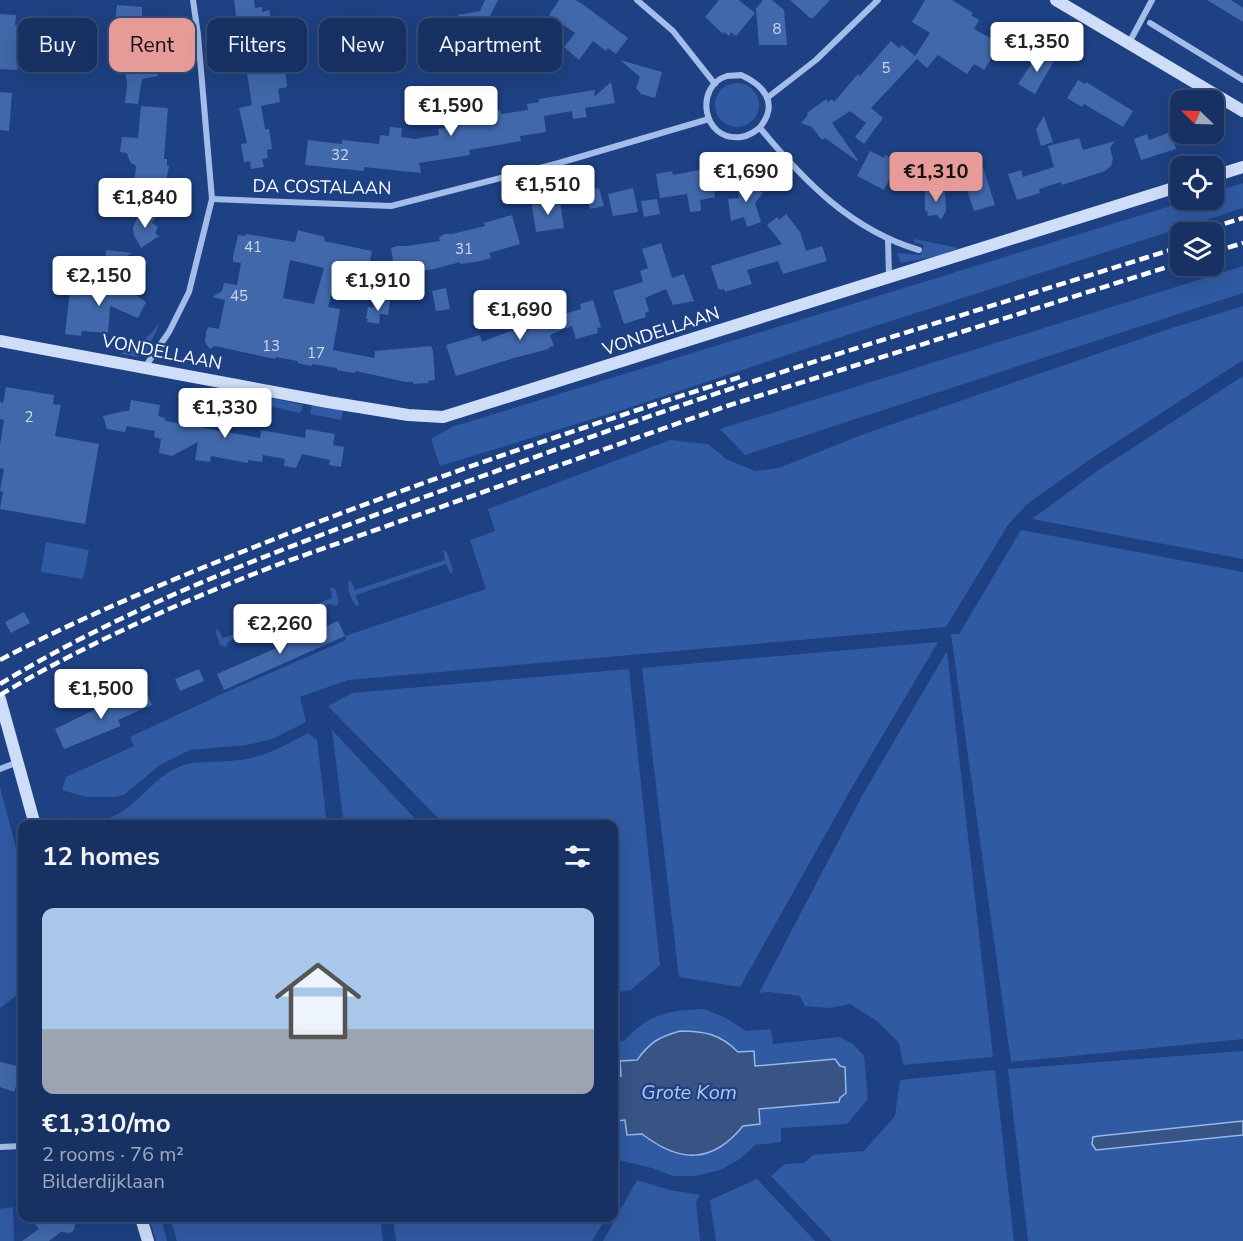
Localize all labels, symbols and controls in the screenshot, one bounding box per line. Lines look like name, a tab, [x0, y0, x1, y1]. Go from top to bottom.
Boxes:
chip: Buy	[18, 18, 97, 72]
chip: Rent	[109, 18, 195, 72]
chip: Filters	[207, 18, 307, 72]
chip: New	[319, 18, 406, 72]
chip: Apartment	[418, 18, 562, 72]
house number: 8	[772, 19, 782, 39]
pin: €1,350	[988, 22, 1086, 73]
text: €1,350	[1005, 28, 1069, 55]
house number: 5	[881, 58, 891, 78]
pin: €1,590	[402, 86, 500, 137]
north arrow	[1170, 90, 1224, 144]
map controls	[1170, 90, 1224, 276]
text: €1,590	[419, 92, 483, 119]
house number: 32	[331, 145, 349, 165]
pin: €1,690	[697, 152, 795, 203]
pin: €1,310	[887, 152, 985, 203]
button: locate	[1170, 156, 1224, 210]
text: €1,690	[714, 158, 778, 185]
text: €1,310	[904, 158, 968, 185]
pin: €1,510	[499, 165, 597, 216]
text: €1,510	[516, 171, 580, 198]
street label: DA COSTALAAN	[252, 174, 392, 200]
pin: €1,840	[96, 178, 194, 229]
text: €1,840	[113, 184, 177, 211]
button: layers	[1170, 222, 1224, 276]
house number: 41	[244, 237, 262, 257]
house number: 31	[455, 239, 473, 259]
pin: €2,150	[50, 256, 148, 307]
pin: €1,910	[329, 261, 427, 312]
text: €2,150	[67, 262, 131, 289]
text: €1,910	[346, 267, 410, 294]
house number: 45	[230, 286, 248, 306]
pin: €1,690	[471, 290, 569, 341]
text: €1,690	[488, 296, 552, 323]
street label: VONDELLAAN	[598, 301, 723, 362]
street label: VONDELLAAN	[99, 328, 224, 375]
house number: 13	[262, 336, 280, 356]
house number: 17	[307, 343, 325, 363]
pin: €1,330	[176, 388, 274, 439]
text: €1,330	[193, 394, 257, 421]
house number: 2	[24, 407, 34, 427]
pin: €2,260	[231, 604, 329, 655]
text: €2,260	[248, 610, 312, 637]
pin: €1,500	[52, 669, 150, 720]
text: €1,500	[69, 675, 133, 702]
text: 12 homes	[42, 839, 160, 874]
icon: filters	[561, 840, 594, 873]
icon: home	[264, 947, 372, 1055]
water label: Grote Kom	[641, 1079, 737, 1106]
text: €1,310/mo	[42, 1106, 171, 1141]
text: 2 rooms · 76 m²	[42, 1141, 184, 1168]
text: Bilderdijklaan	[42, 1168, 165, 1195]

